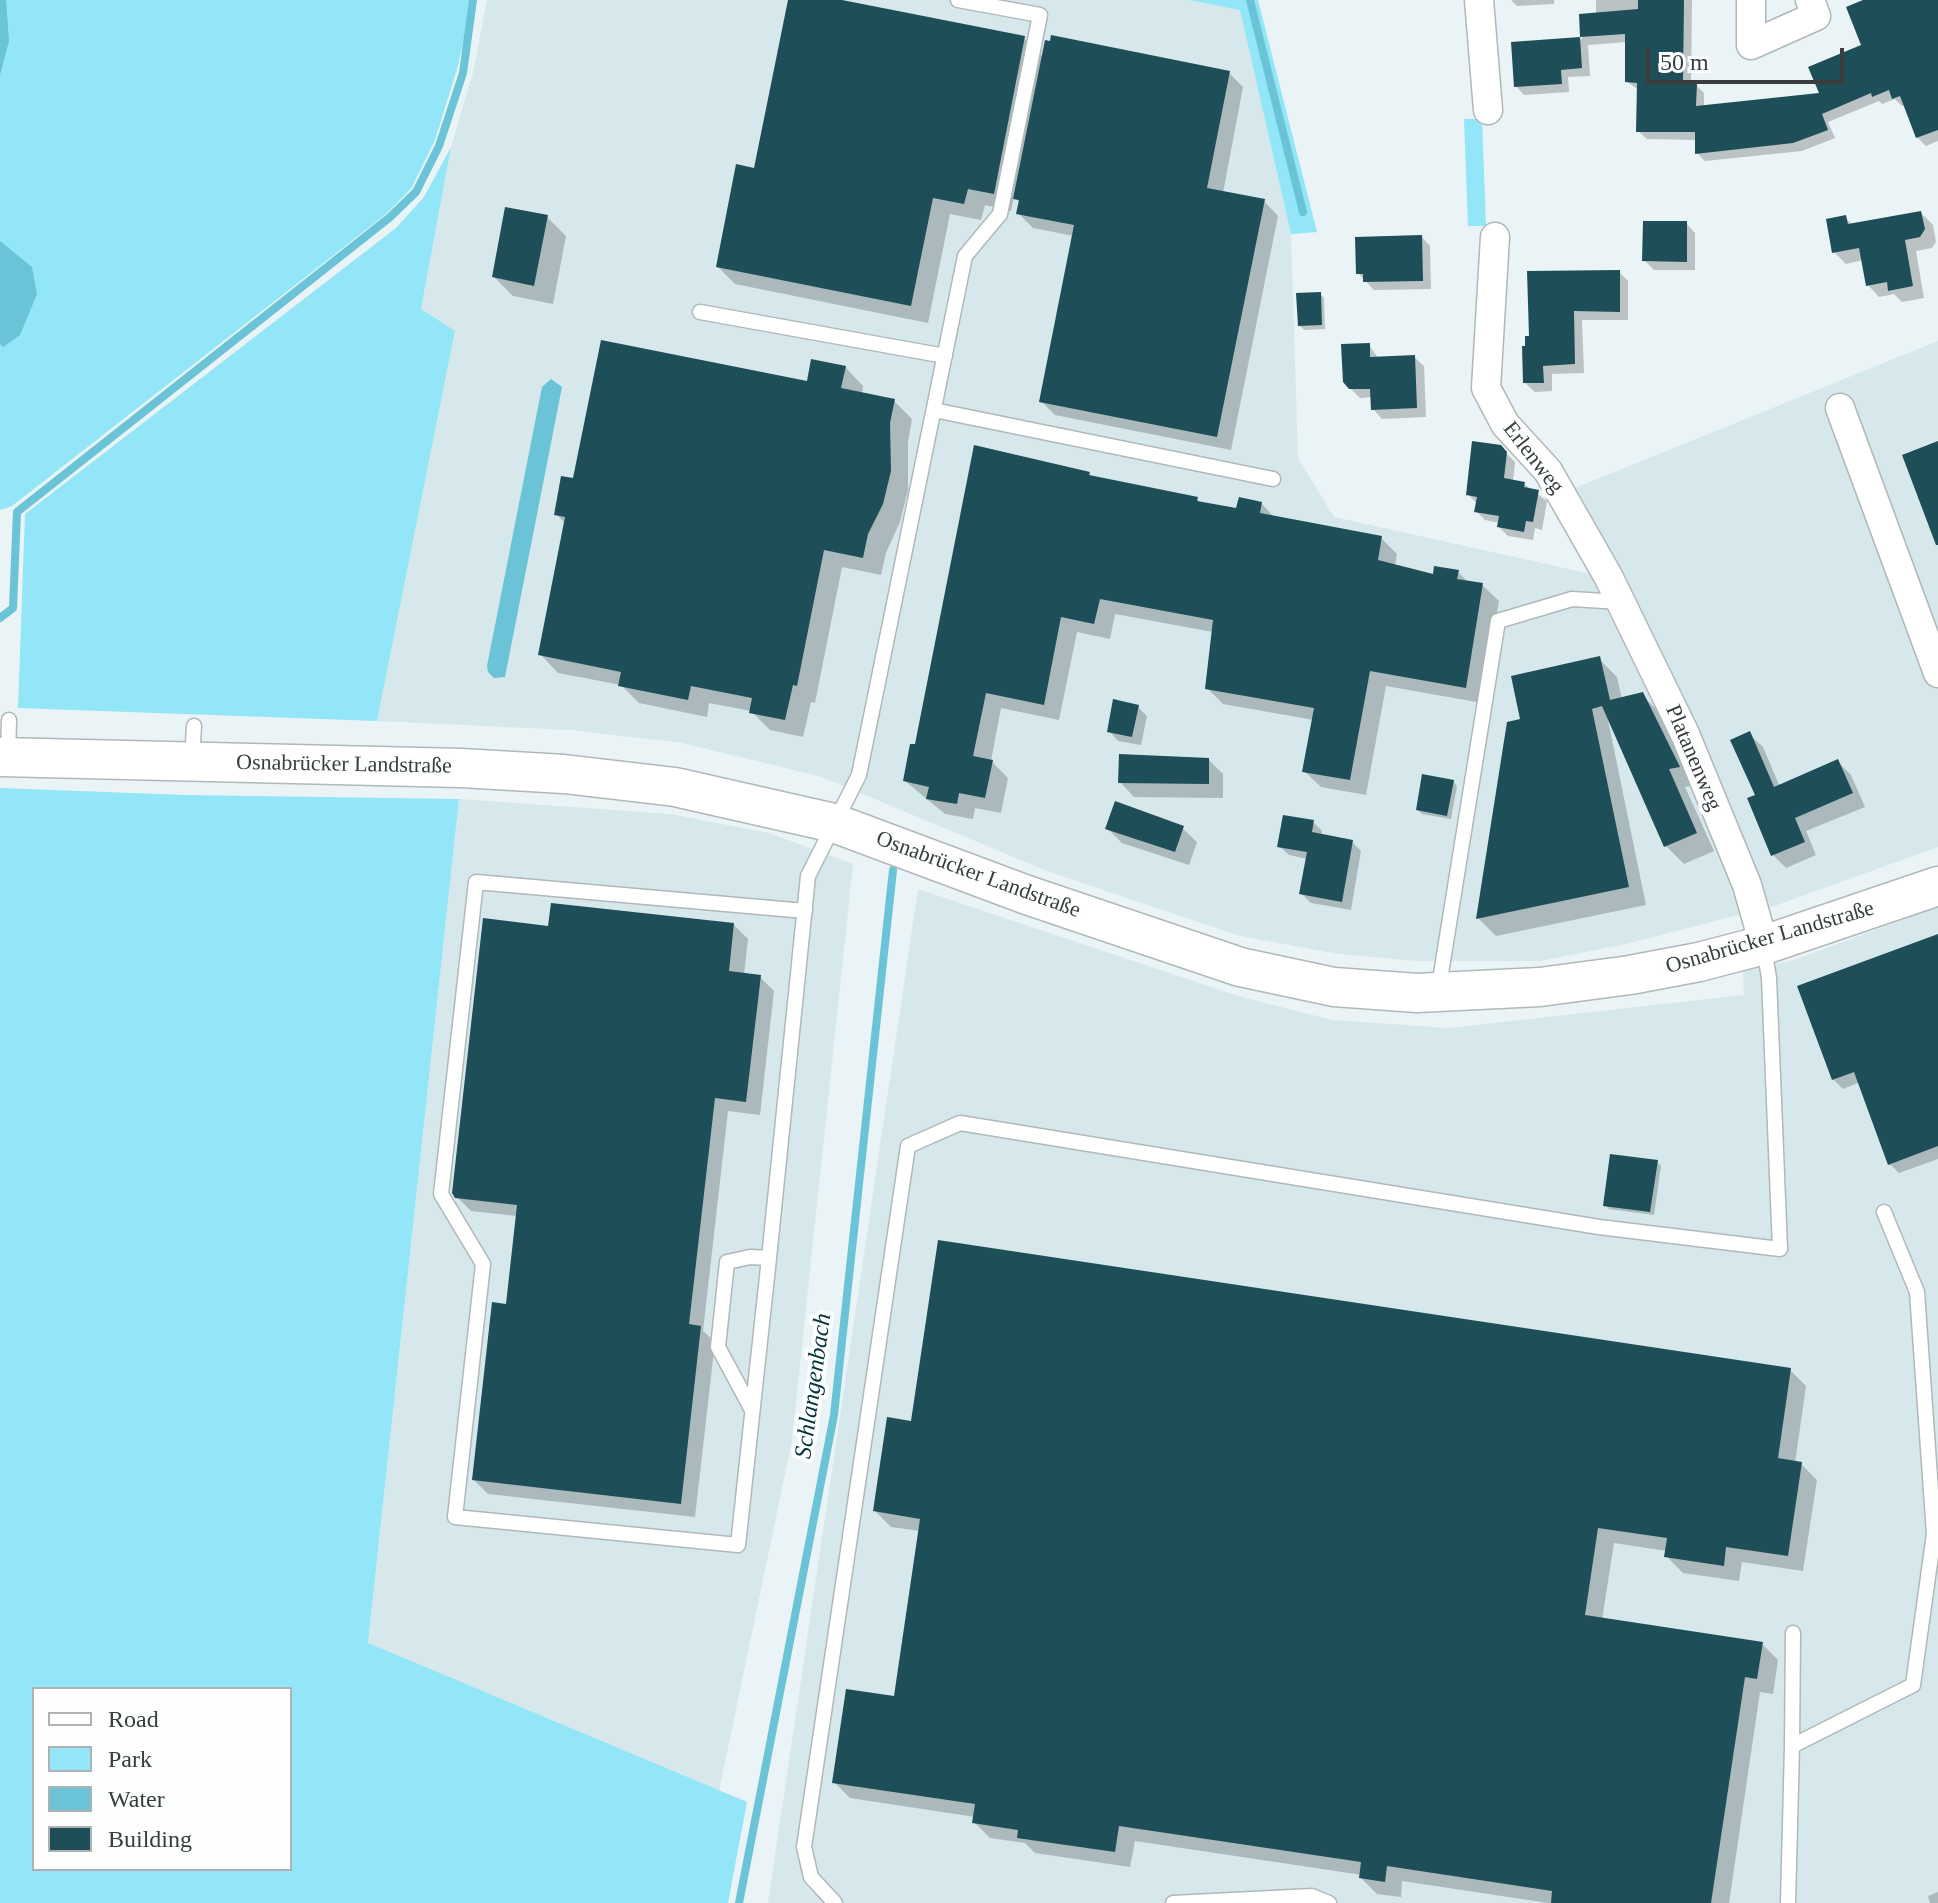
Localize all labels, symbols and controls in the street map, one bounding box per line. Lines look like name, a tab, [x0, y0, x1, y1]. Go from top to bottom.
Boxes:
scale bar	[1650, 32, 1848, 82]
text: 50 m	[1660, 49, 1709, 75]
street label: Erlenweg	[1497, 417, 1569, 499]
street label: Platanenweg	[1659, 701, 1727, 815]
street label: Osnabrücker Landstraße	[236, 750, 452, 780]
street label: Osnabrücker Landstraße	[872, 826, 1084, 924]
street label: Osnabrücker Landstraße	[1663, 896, 1877, 980]
water label: Schlangenbach	[790, 1311, 838, 1461]
legend	[32, 1687, 292, 1871]
text: Road	[108, 1706, 159, 1732]
text: Park	[108, 1746, 152, 1772]
text: Water	[108, 1786, 165, 1812]
text: Building	[108, 1826, 192, 1852]

